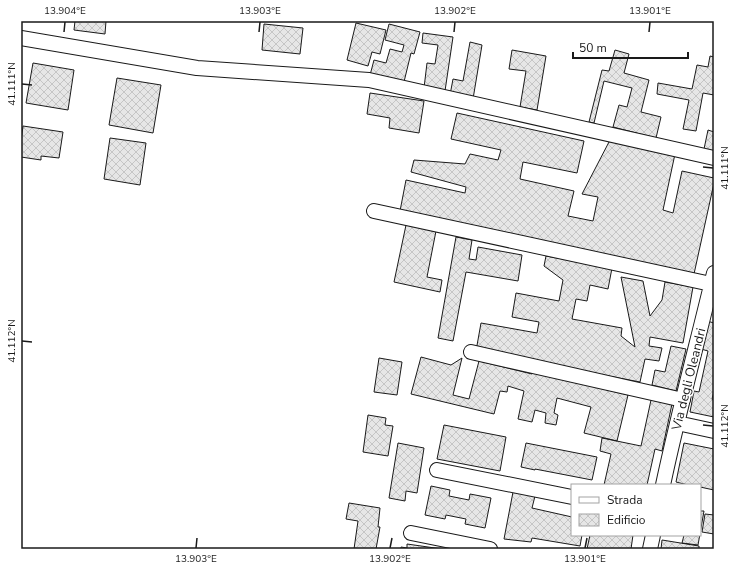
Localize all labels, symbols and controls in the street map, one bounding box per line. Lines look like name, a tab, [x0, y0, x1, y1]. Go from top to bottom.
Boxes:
text: 13.904°E	[44, 4, 86, 18]
text: 13.903°E	[239, 4, 281, 18]
text: 13.902°E	[434, 4, 476, 18]
text: 13.901°E	[629, 4, 671, 18]
scale bar	[573, 34, 688, 60]
text: 50 m	[579, 40, 607, 56]
text: 41.111°N	[5, 62, 19, 106]
text: 41.111°N	[718, 146, 732, 190]
text: 41.112°N	[5, 319, 19, 363]
street label: Via degli Oleandri	[667, 326, 710, 433]
text: 41.112°N	[718, 404, 732, 448]
legend	[571, 484, 701, 536]
text: Strada	[607, 492, 643, 508]
text: Edificio	[607, 512, 646, 528]
text: 13.903°E	[175, 552, 217, 566]
text: 13.902°E	[369, 552, 411, 566]
text: 13.901°E	[564, 552, 606, 566]

